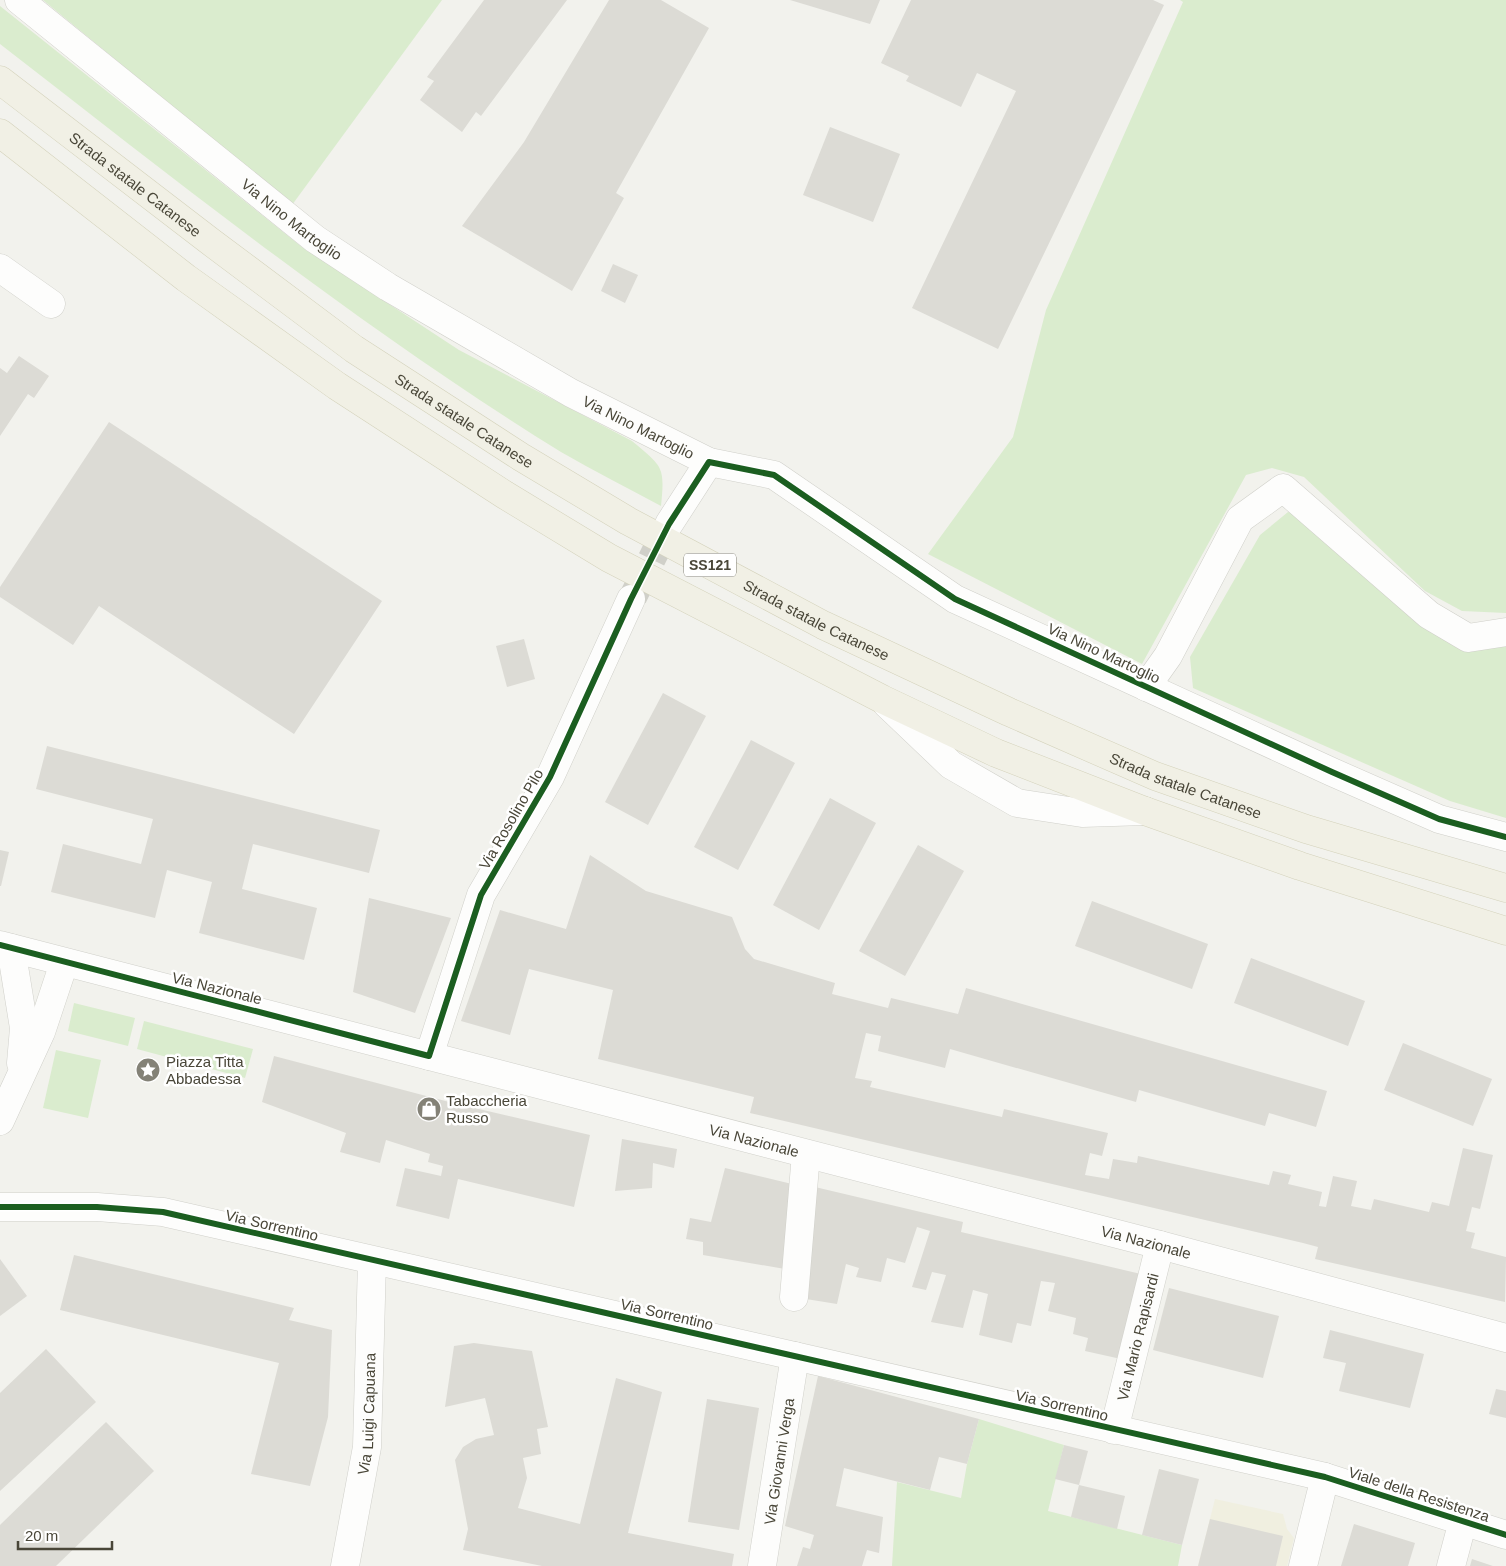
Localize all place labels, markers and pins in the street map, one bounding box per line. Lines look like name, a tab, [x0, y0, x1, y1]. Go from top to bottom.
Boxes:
place label: Piazza Titta Abbadessa	[166, 1053, 244, 1087]
place icon: Piazza Titta Abbadessa	[135, 1057, 161, 1083]
place label: Tabaccheria Russo	[446, 1092, 528, 1126]
shop icon: Tabaccheria Russo	[416, 1096, 442, 1122]

